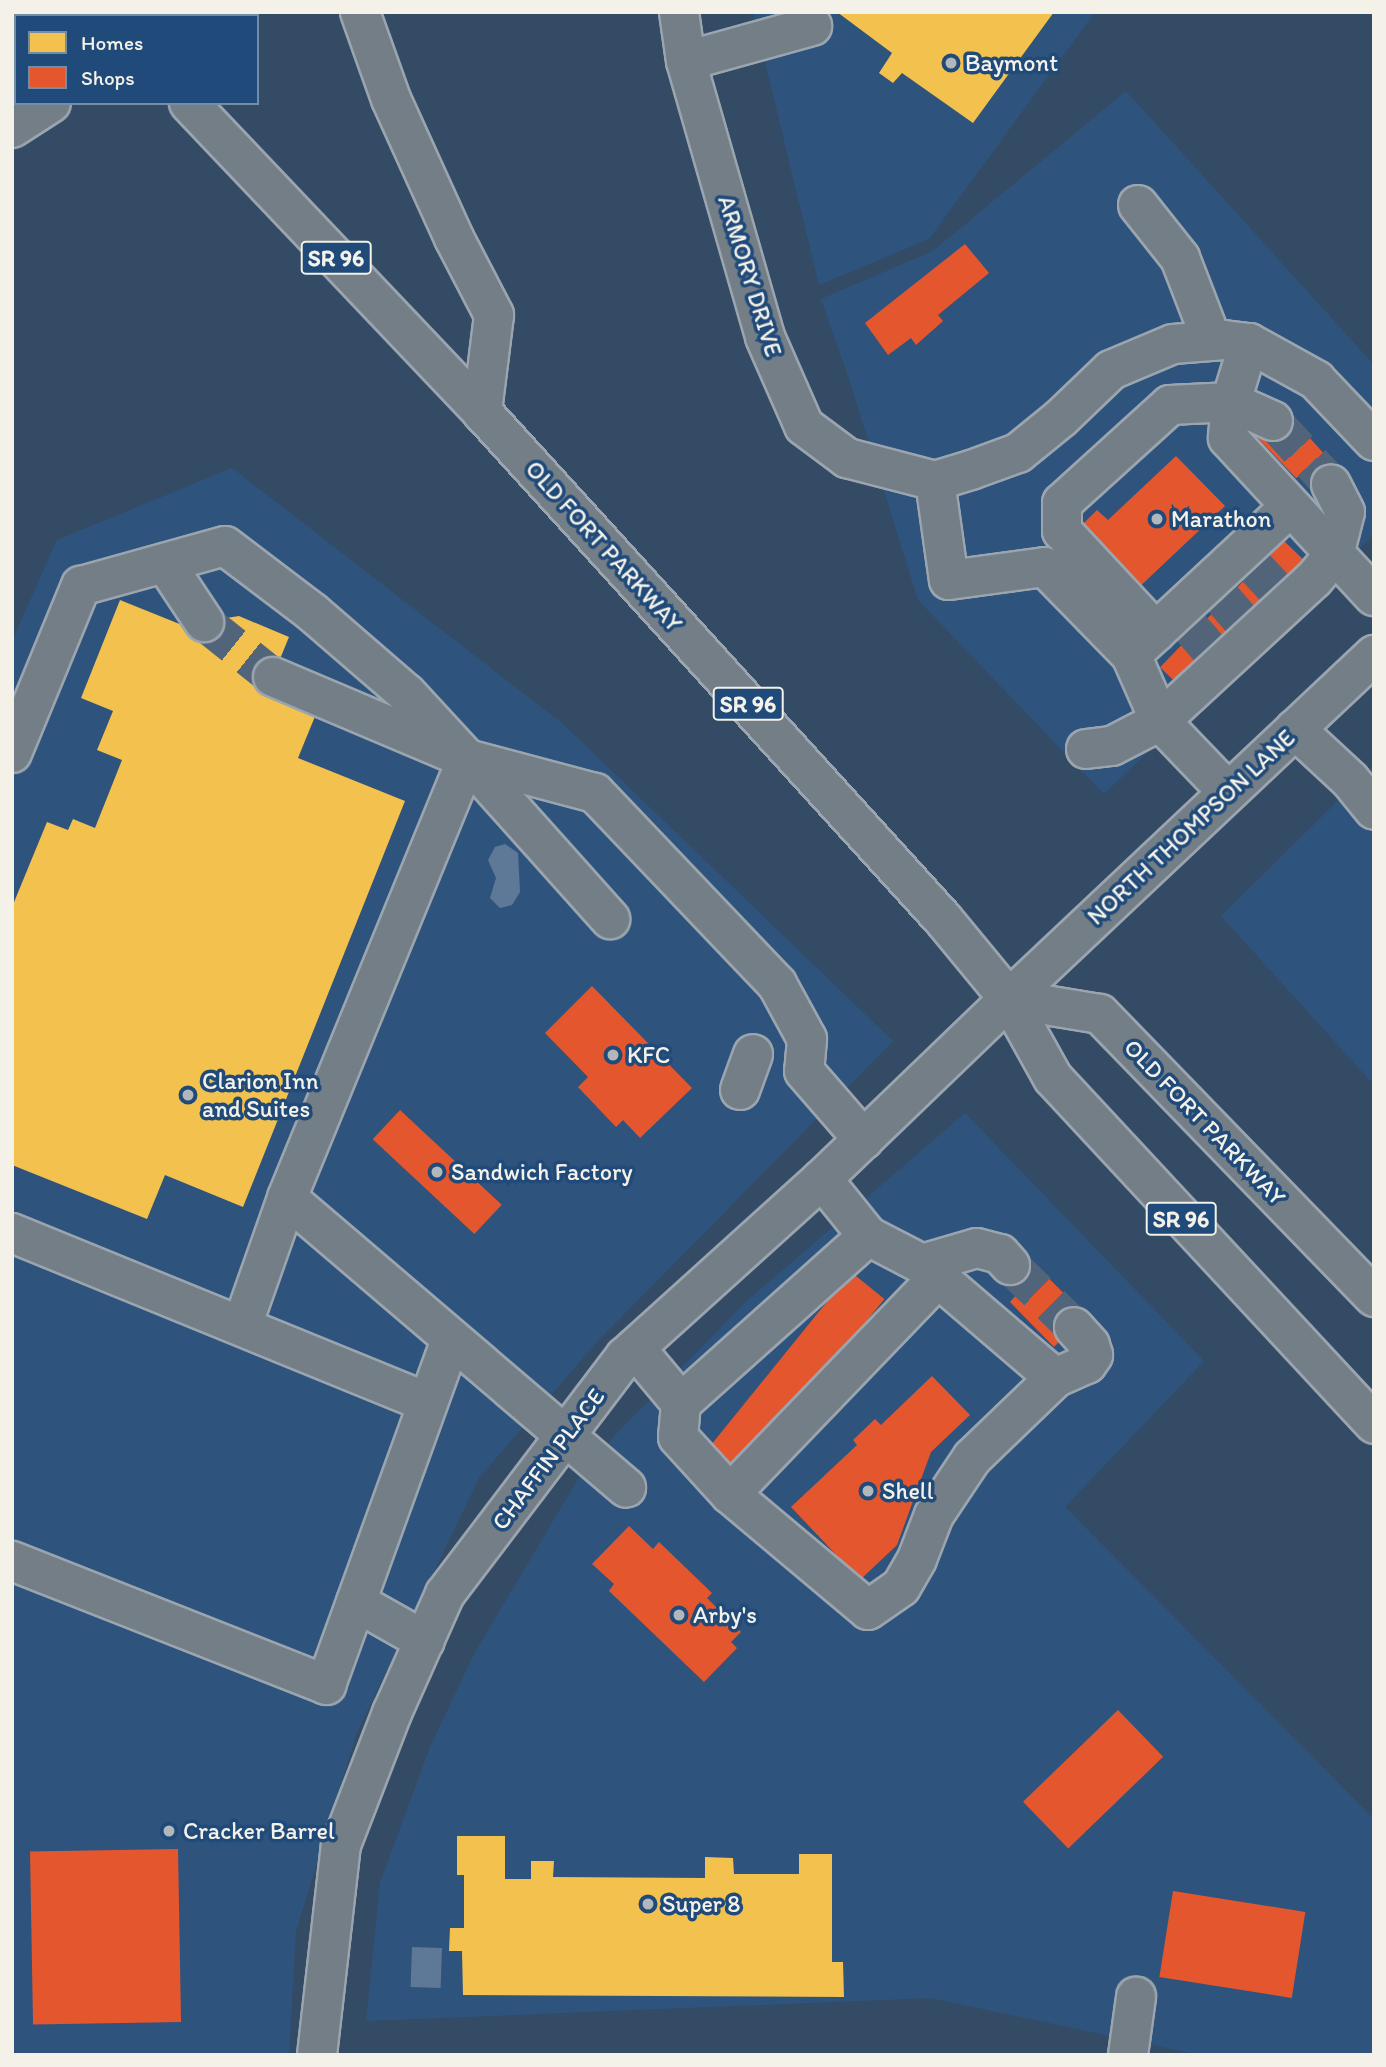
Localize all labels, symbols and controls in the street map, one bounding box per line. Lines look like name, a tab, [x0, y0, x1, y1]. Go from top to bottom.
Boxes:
legend	[14, 14, 259, 105]
text: Homes	[81, 30, 143, 55]
place label: Baymont	[965, 49, 1058, 77]
marker: Baymont	[943, 55, 959, 71]
text: Shops	[81, 65, 135, 90]
street label: ARMORY DRIVE	[712, 192, 788, 360]
road number: SR 96	[299, 238, 373, 278]
street label: OLD FORT PARKWAY	[519, 454, 689, 638]
place label: Marathon	[1171, 505, 1271, 533]
marker: Marathon	[1149, 511, 1165, 527]
road number: SR 96	[711, 684, 785, 724]
street label: NORTH THOMPSON LANE	[1081, 723, 1301, 931]
street label: OLD FORT PARKWAY	[1118, 1032, 1292, 1212]
place label: KFC	[627, 1041, 670, 1069]
marker: KFC	[605, 1047, 621, 1063]
place label: Clarion Inn and Suites	[202, 1067, 318, 1123]
marker: Clarion Inn and Suites	[180, 1087, 196, 1103]
place label: Sandwich Factory	[451, 1158, 632, 1186]
marker: Sandwich Factory	[429, 1164, 445, 1180]
road number: SR 96	[1144, 1200, 1218, 1238]
street label: CHAFFIN PLACE	[485, 1383, 611, 1535]
place label: Shell	[882, 1477, 933, 1505]
marker: Shell	[860, 1483, 876, 1499]
place label: Arby's	[693, 1601, 757, 1629]
marker: Arby's	[671, 1607, 687, 1623]
place label: Cracker Barrel	[183, 1817, 335, 1845]
marker: Cracker Barrel	[161, 1823, 177, 1839]
place label: Super 8	[662, 1890, 740, 1918]
marker: Super 8	[640, 1896, 656, 1912]

